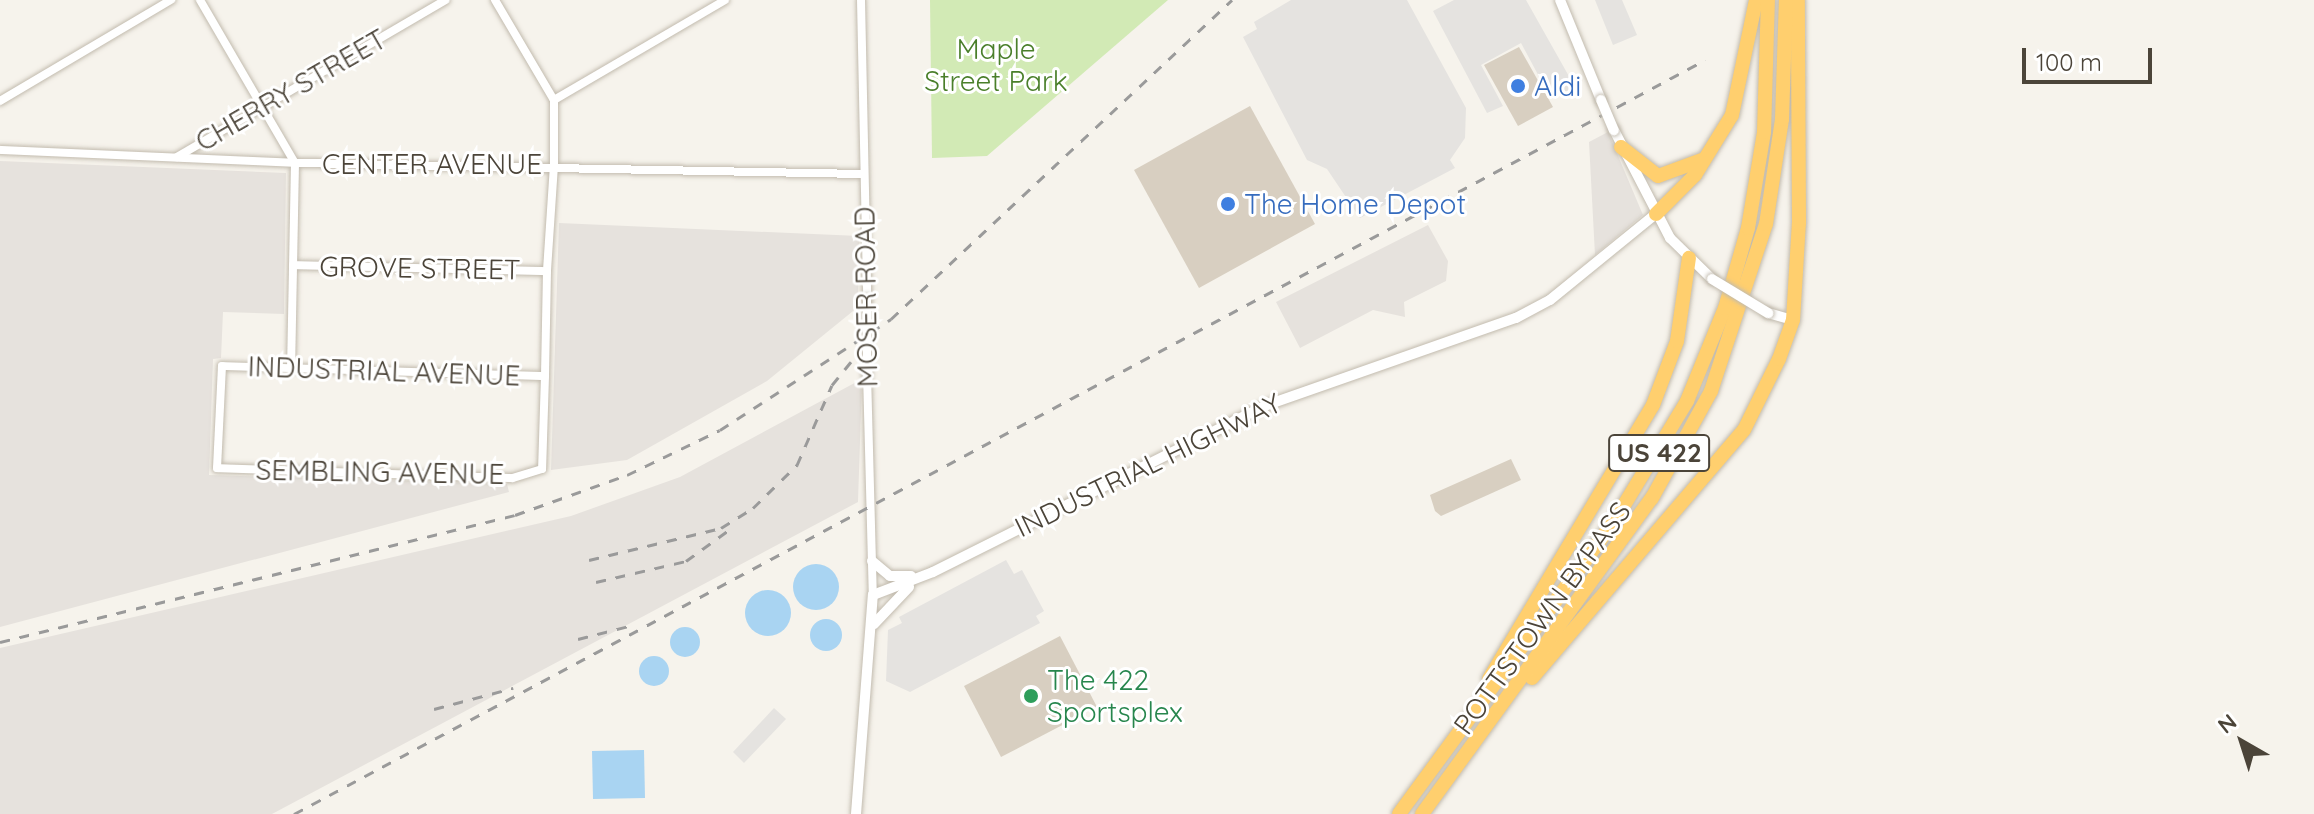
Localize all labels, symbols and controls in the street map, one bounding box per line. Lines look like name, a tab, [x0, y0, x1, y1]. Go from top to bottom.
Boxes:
street label: CHERRY STREET	[190, 22, 392, 158]
park label: Maple Street Park	[924, 32, 1068, 98]
scale bar	[2026, 32, 2156, 82]
text: 100 m	[2036, 47, 2102, 77]
place label: Aldi	[1534, 69, 1581, 103]
marker: Aldi	[1509, 77, 1527, 95]
street label: CENTER AVENUE	[322, 147, 542, 181]
place label: The Home Depot	[1244, 187, 1466, 221]
marker: The Home Depot	[1219, 195, 1237, 213]
street label: MOSER ROAD	[848, 206, 884, 388]
street label: GROVE STREET	[319, 249, 521, 287]
street label: INDUSTRIAL AVENUE	[247, 349, 521, 393]
street label: INDUSTRIAL HIGHWAY	[1009, 386, 1287, 544]
road number: US 422	[1607, 431, 1711, 475]
street label: SEMBLING AVENUE	[255, 453, 505, 491]
street label: POTTSTOWN BYPASS	[1446, 495, 1638, 741]
place label: The 422 Sportsplex	[1047, 663, 1183, 729]
marker: The 422 Sportsplex	[1022, 687, 1040, 705]
north arrow	[2202, 702, 2282, 782]
text: N	[2212, 707, 2242, 739]

